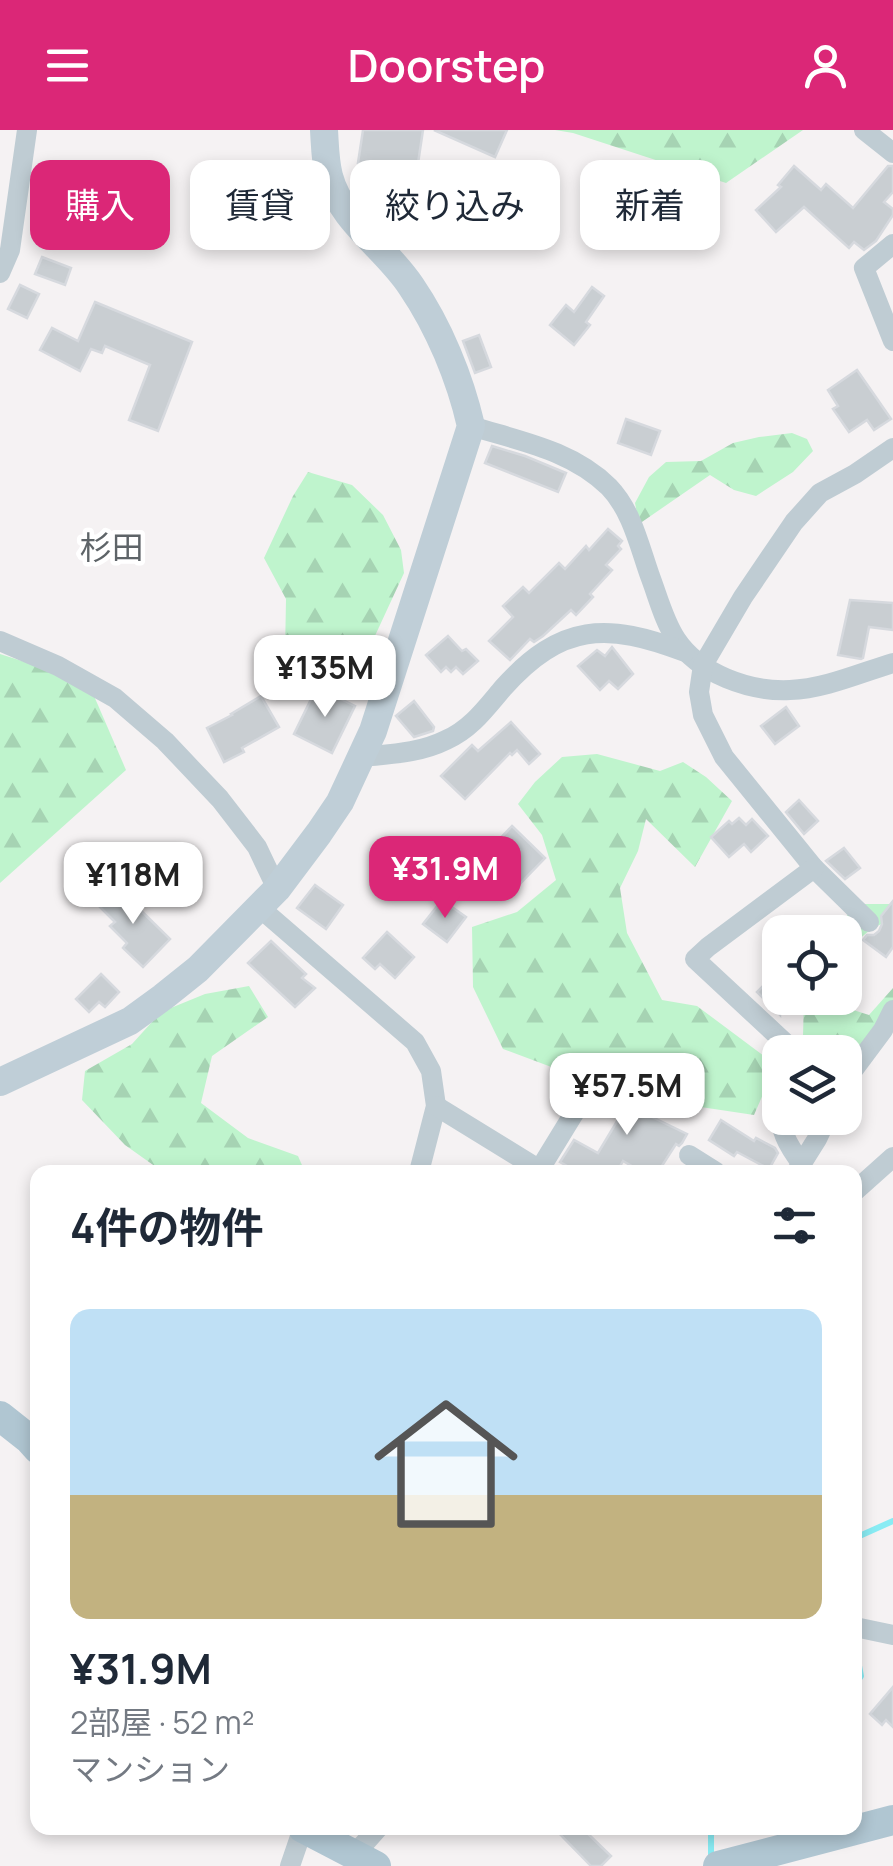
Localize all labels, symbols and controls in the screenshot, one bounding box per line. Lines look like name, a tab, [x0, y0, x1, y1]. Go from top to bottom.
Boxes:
text: Doorstep	[348, 34, 545, 96]
icon: menu	[40, 38, 95, 93]
icon: person	[798, 38, 853, 93]
chip: 購入	[30, 160, 170, 250]
chip: 賃貸	[190, 160, 330, 250]
chip: 絞り込み	[350, 160, 560, 250]
chip: 新着	[580, 160, 720, 250]
district label: 杉田	[80, 525, 144, 569]
pin: ¥135M	[255, 635, 395, 720]
text: ¥135M	[276, 645, 374, 689]
pin: ¥31.9M	[364, 836, 526, 921]
pin: ¥118M	[63, 842, 203, 927]
text: ¥31.9M	[391, 846, 499, 890]
text: ¥118M	[86, 852, 180, 896]
map controls	[762, 915, 862, 1135]
button: locate	[762, 915, 862, 1015]
button: layers	[762, 1035, 862, 1135]
pin: ¥57.5M	[546, 1053, 708, 1138]
text: ¥57.5M	[572, 1063, 682, 1107]
text: 4件の物件	[70, 1198, 264, 1256]
icon: filters	[767, 1198, 822, 1253]
icon: home	[356, 1374, 536, 1554]
text: ¥31.9M	[70, 1639, 212, 1697]
text: 2部屋 · 52 m²	[70, 1700, 254, 1744]
text: マンション	[70, 1747, 230, 1791]

